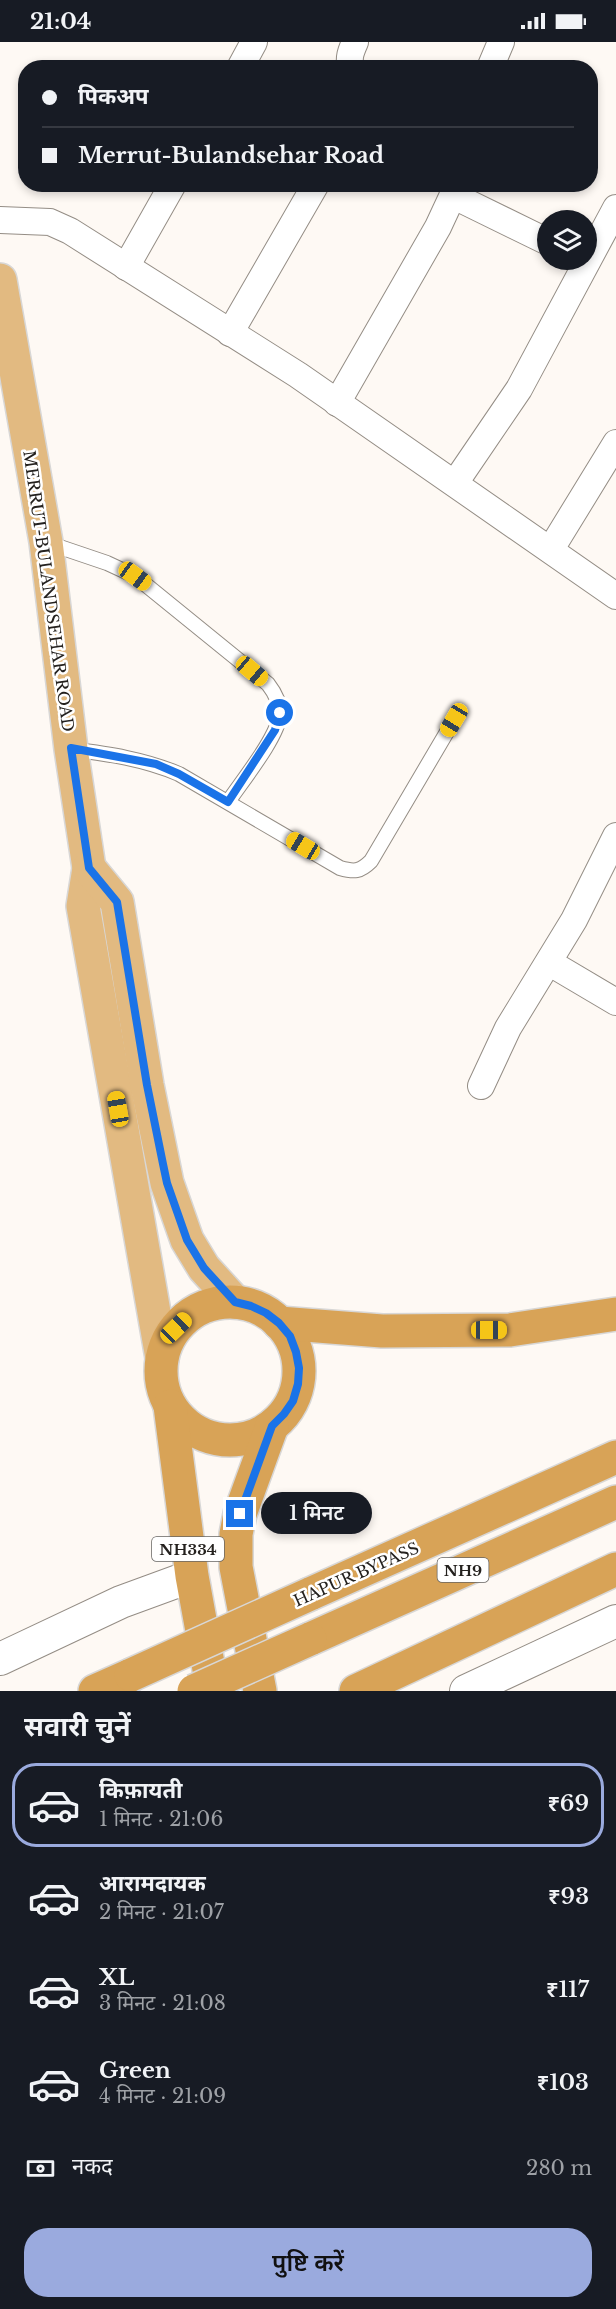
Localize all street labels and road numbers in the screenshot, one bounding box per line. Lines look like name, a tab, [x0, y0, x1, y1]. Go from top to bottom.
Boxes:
street label: MERRUT-BULANDSEHAR ROAD	[19, 449, 79, 733]
road number: NH334	[152, 1537, 224, 1561]
street label: HAPUR BYPASS	[290, 1537, 422, 1611]
road number: NH9	[438, 1558, 488, 1582]

